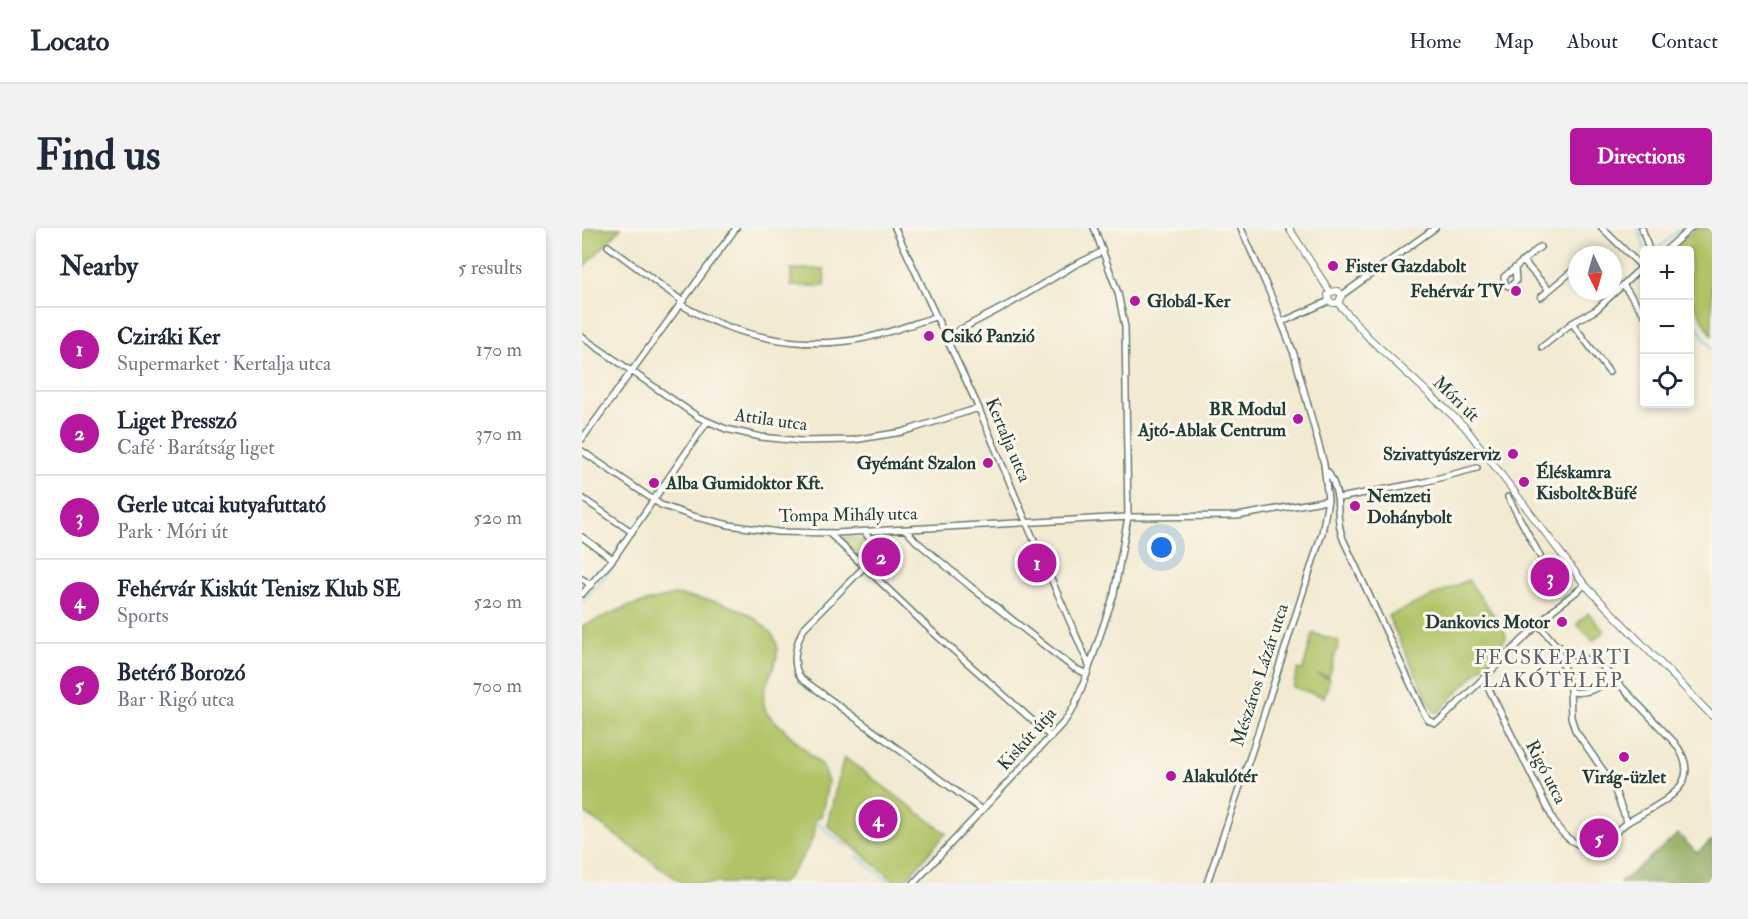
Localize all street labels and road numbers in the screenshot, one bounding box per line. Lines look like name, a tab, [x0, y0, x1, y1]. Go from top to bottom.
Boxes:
street label: Móri út	[1428, 371, 1484, 427]
street label: Kertalja utca	[980, 394, 1036, 486]
street label: Attila utca	[732, 403, 810, 437]
street label: Tompa Mihály utca	[778, 502, 918, 528]
street label: Mészáros Lázár utca	[1226, 600, 1294, 749]
street label: Kiskút útja	[992, 702, 1062, 776]
street label: Rigó utca	[1520, 736, 1572, 808]

